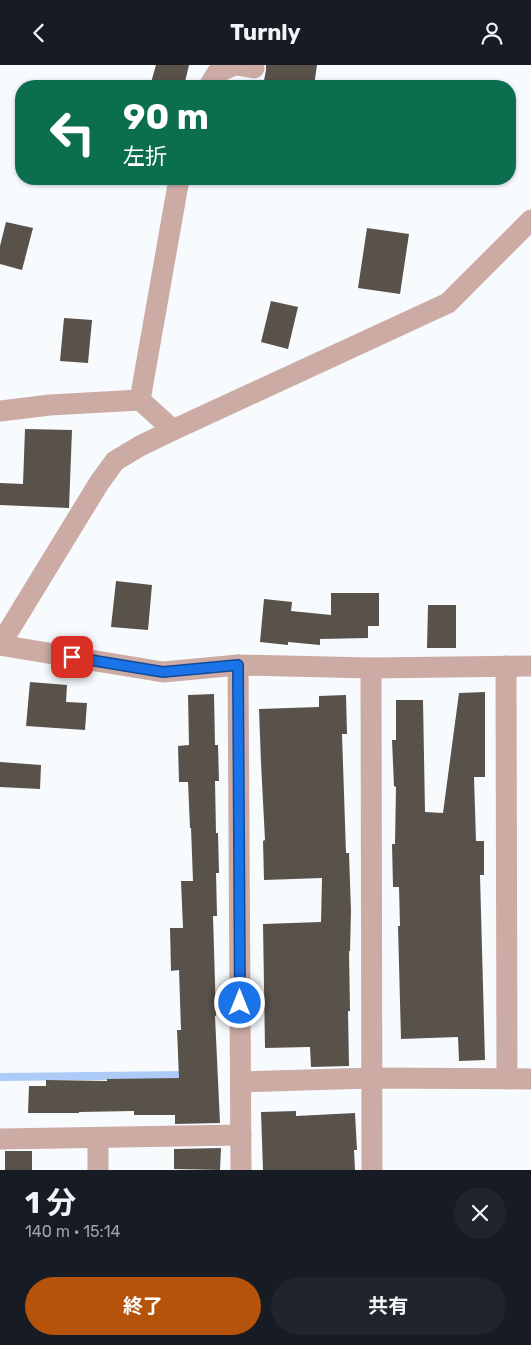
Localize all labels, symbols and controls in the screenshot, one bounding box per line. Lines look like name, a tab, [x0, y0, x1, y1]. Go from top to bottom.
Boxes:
icon: back	[25, 19, 53, 47]
text: Turnly	[230, 19, 301, 46]
icon: person	[478, 19, 506, 47]
text: 90 m	[123, 96, 209, 138]
icon: left	[40, 100, 105, 165]
text: 左折	[123, 143, 167, 170]
pin	[51, 636, 93, 678]
icon: arrive	[58, 643, 86, 671]
position arrow	[213, 976, 265, 1028]
text: 1 分	[25, 1185, 76, 1221]
button: close	[454, 1187, 506, 1239]
text: 140 m · 15:14	[25, 1222, 120, 1241]
button: 終了	[25, 1277, 261, 1335]
button: 共有	[271, 1277, 506, 1335]

